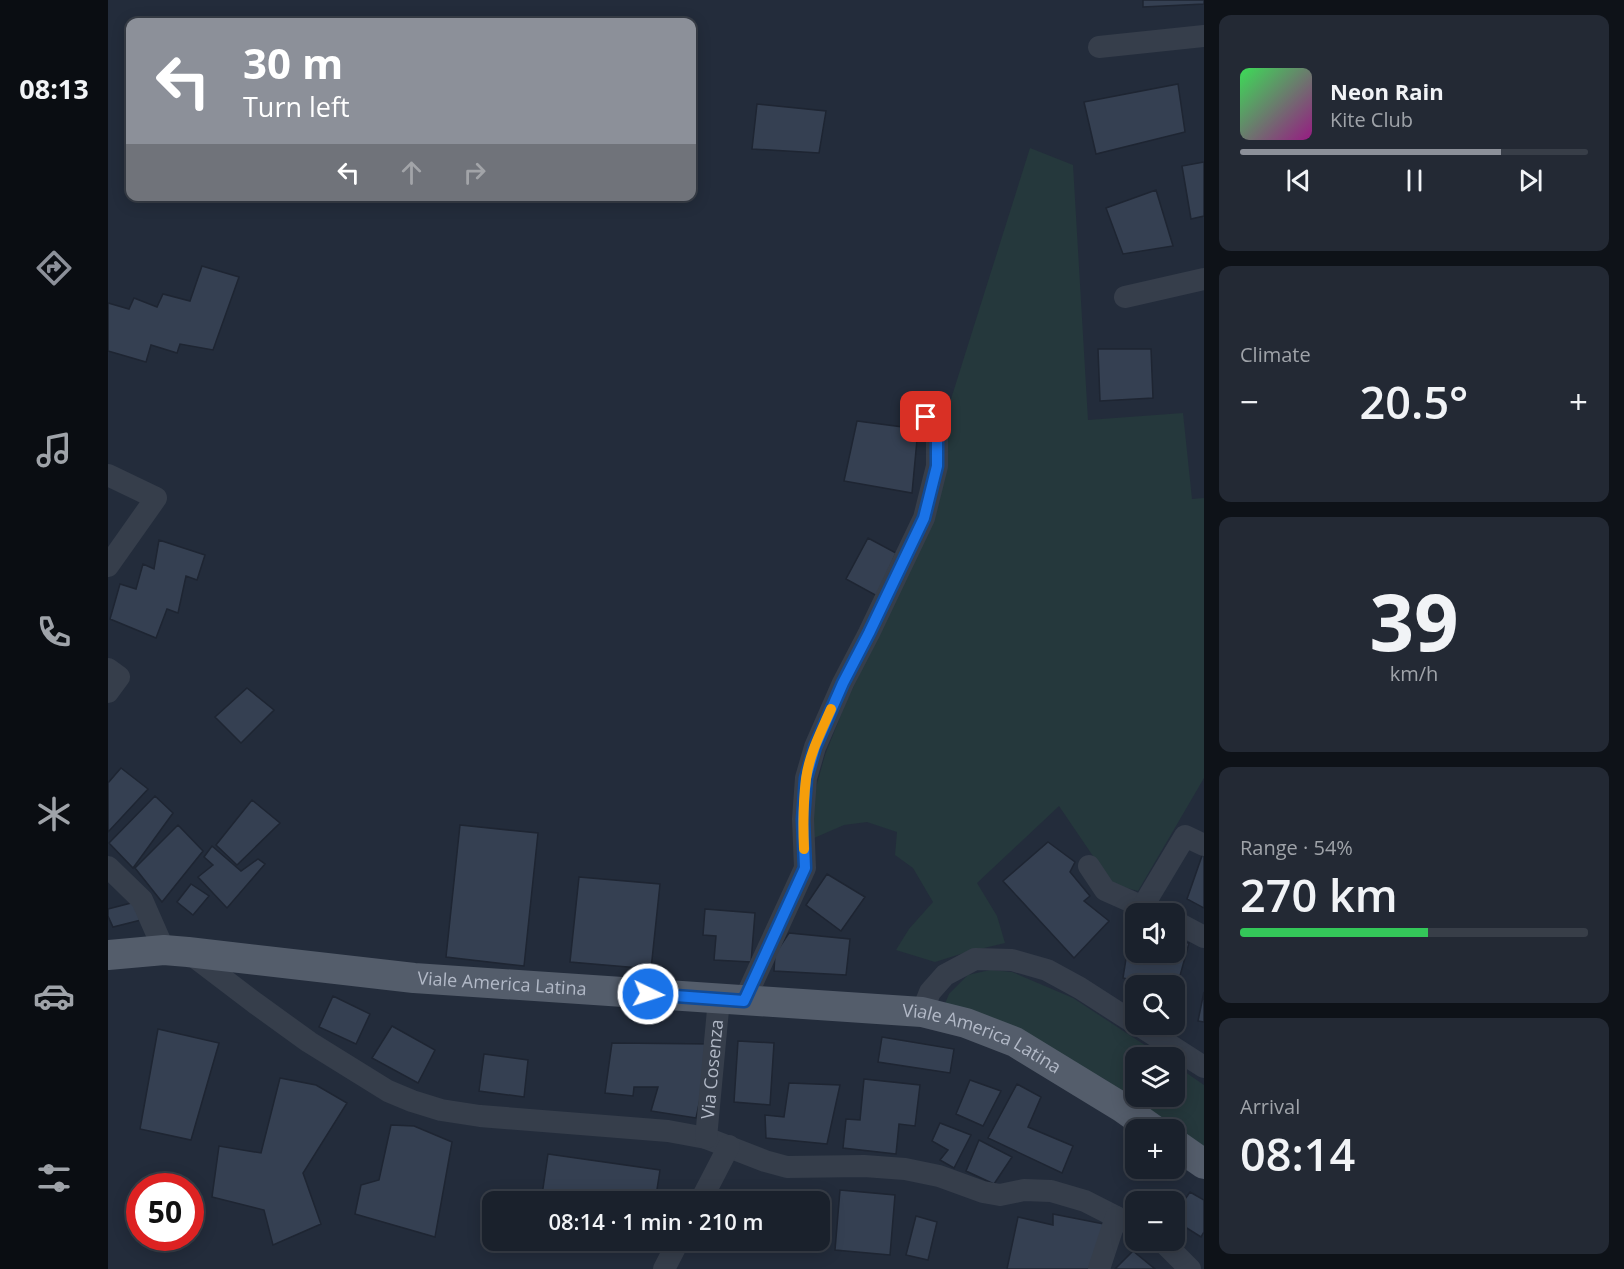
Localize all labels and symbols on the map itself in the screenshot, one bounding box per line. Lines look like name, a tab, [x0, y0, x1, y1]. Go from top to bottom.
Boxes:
pin	[900, 391, 951, 442]
position arrow	[616, 962, 680, 1026]
street label: Viale America Latina	[417, 965, 587, 1001]
street label: Viale America Latina	[902, 998, 1066, 1078]
street label: Via Cosenza	[695, 1018, 728, 1120]
speed limit sign: 50	[126, 1173, 204, 1251]

